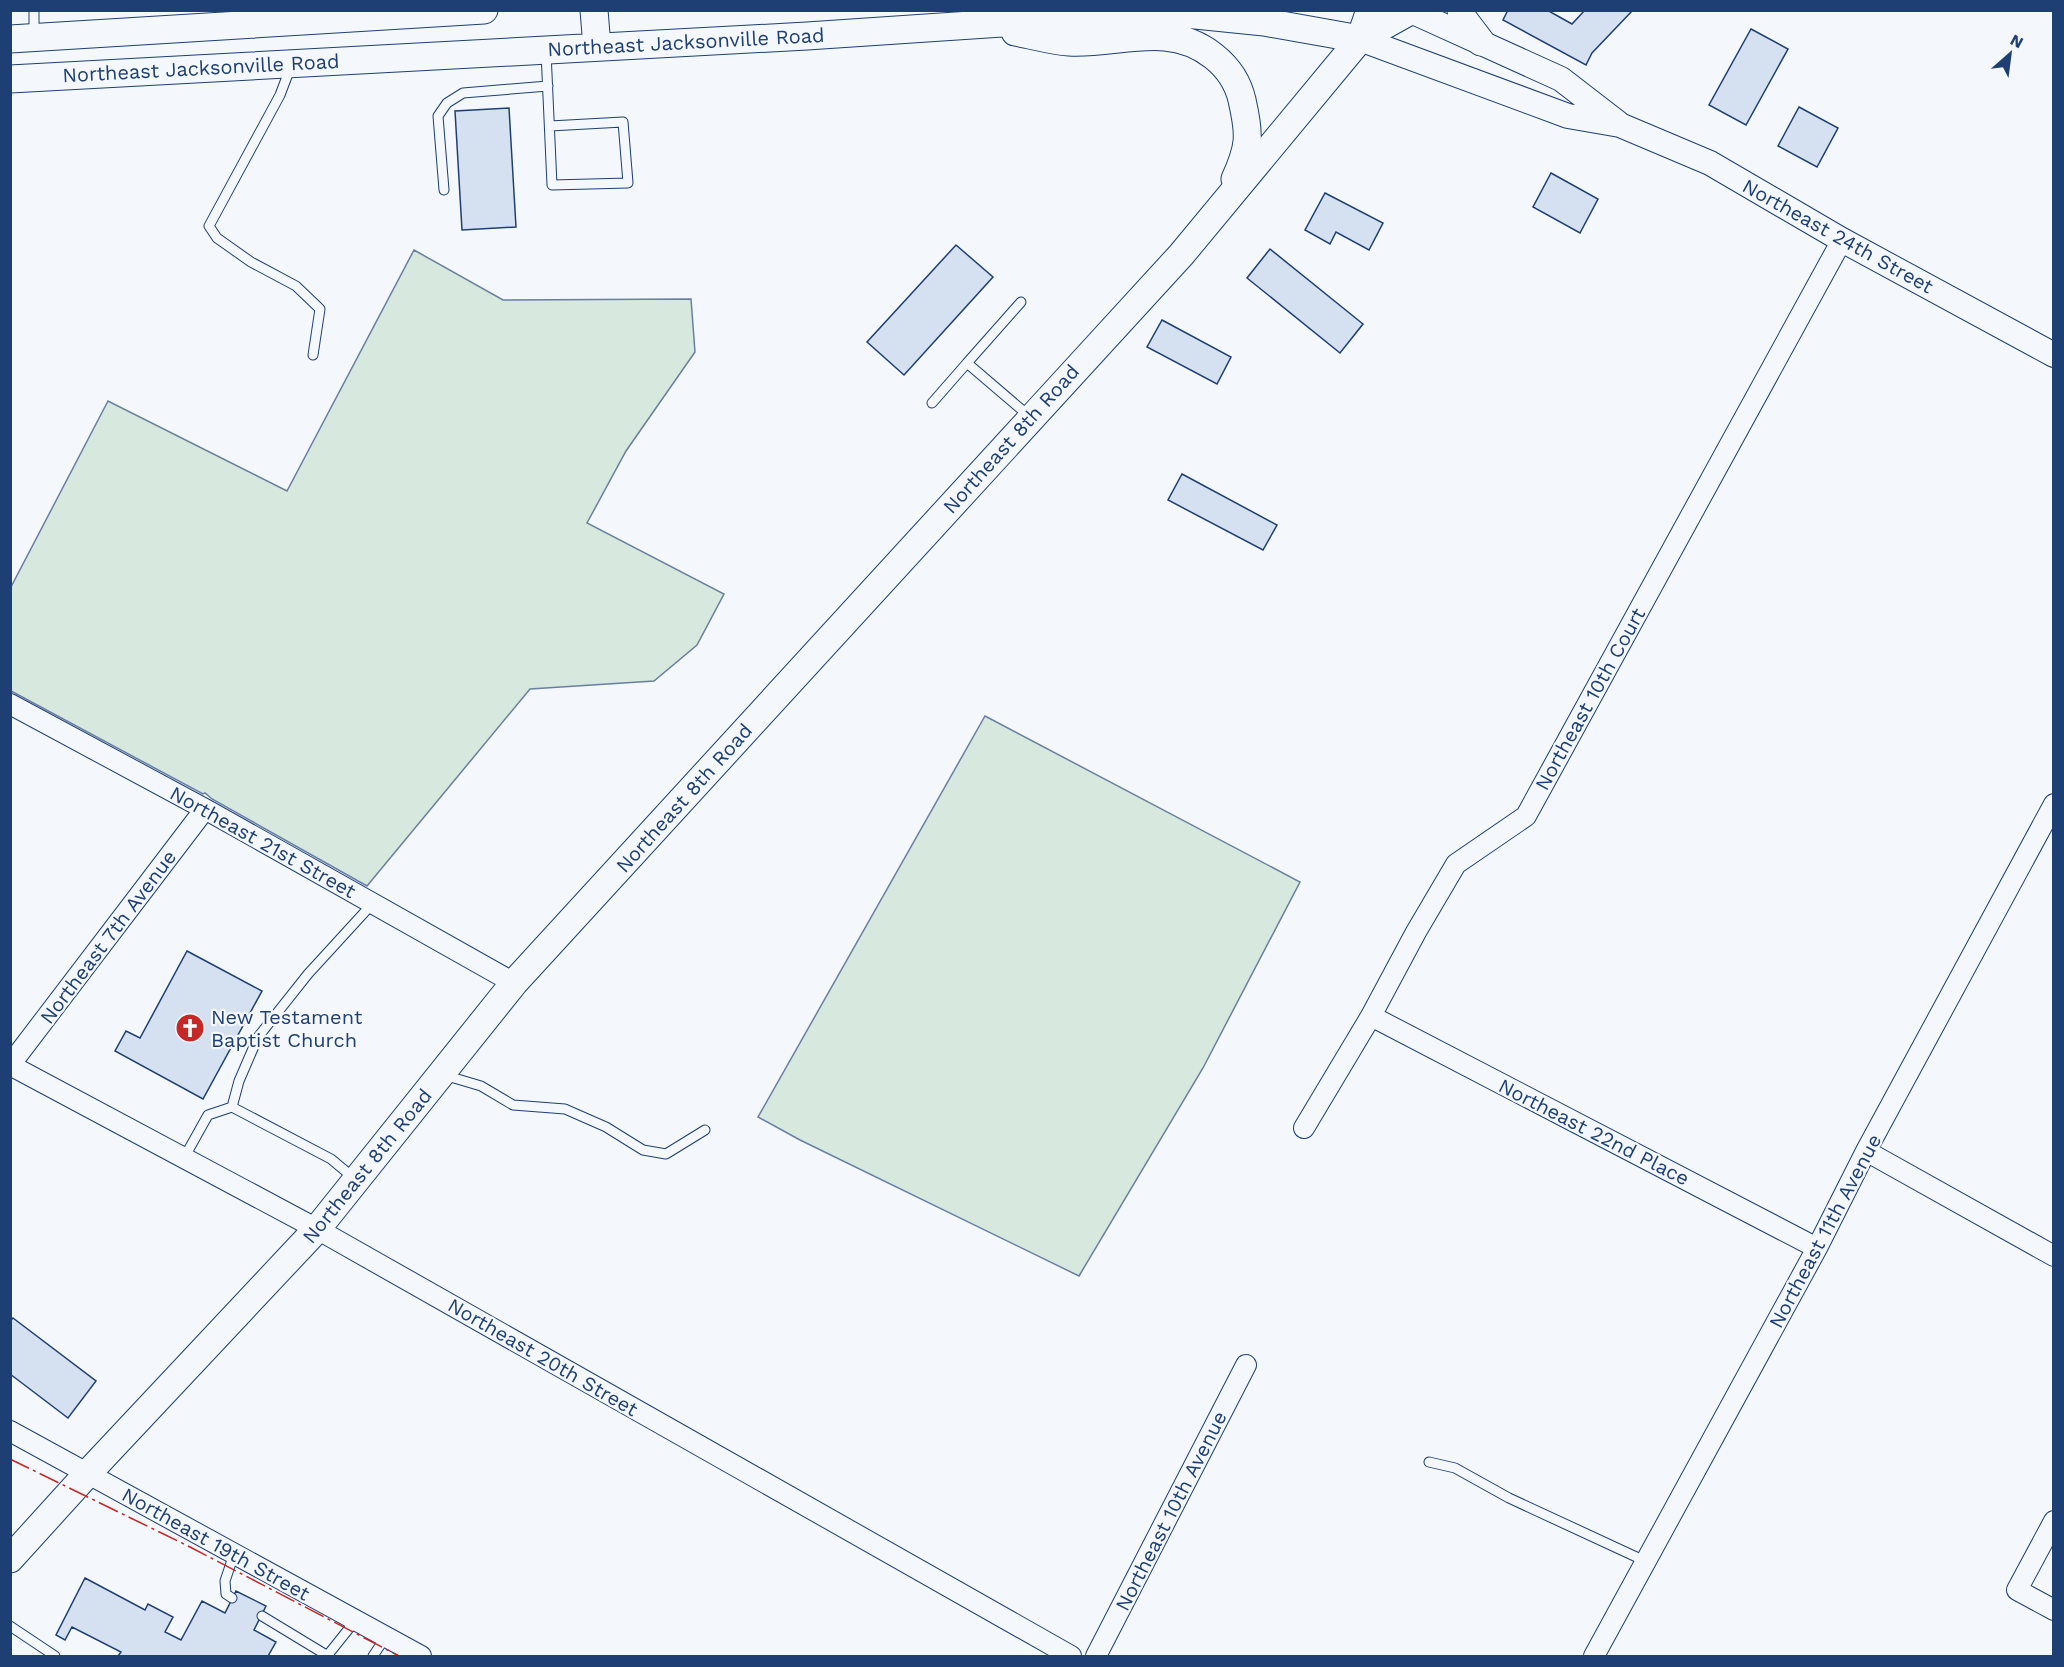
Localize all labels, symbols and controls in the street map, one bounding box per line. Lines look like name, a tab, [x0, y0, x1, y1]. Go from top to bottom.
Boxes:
street label: Northeast Jacksonville Road	[547, 23, 825, 61]
north arrow	[1980, 24, 2040, 84]
text: N	[2007, 30, 2027, 52]
street label: Northeast Jacksonville Road	[62, 49, 340, 87]
street label: Northeast 24th Street	[1738, 174, 1938, 299]
street label: Northeast 8th Road	[938, 360, 1084, 518]
street label: Northeast 10th Court	[1530, 603, 1650, 794]
street label: Northeast 8th Road	[611, 719, 757, 877]
street label: Northeast 21st Street	[166, 781, 361, 903]
street label: Northeast 7th Avenue	[35, 845, 181, 1029]
place label: New Testament Baptist Church	[211, 1005, 363, 1052]
church icon: New Testament Baptist Church	[174, 1012, 206, 1044]
street label: Northeast 22nd Place	[1495, 1073, 1693, 1191]
street label: Northeast 8th Road	[297, 1084, 437, 1248]
street label: Northeast 11th Avenue	[1764, 1130, 1886, 1332]
street label: Northeast 20th Street	[444, 1293, 643, 1422]
street label: Northeast 10th Avenue	[1110, 1407, 1232, 1615]
street label: Northeast 19th Street	[118, 1482, 315, 1606]

